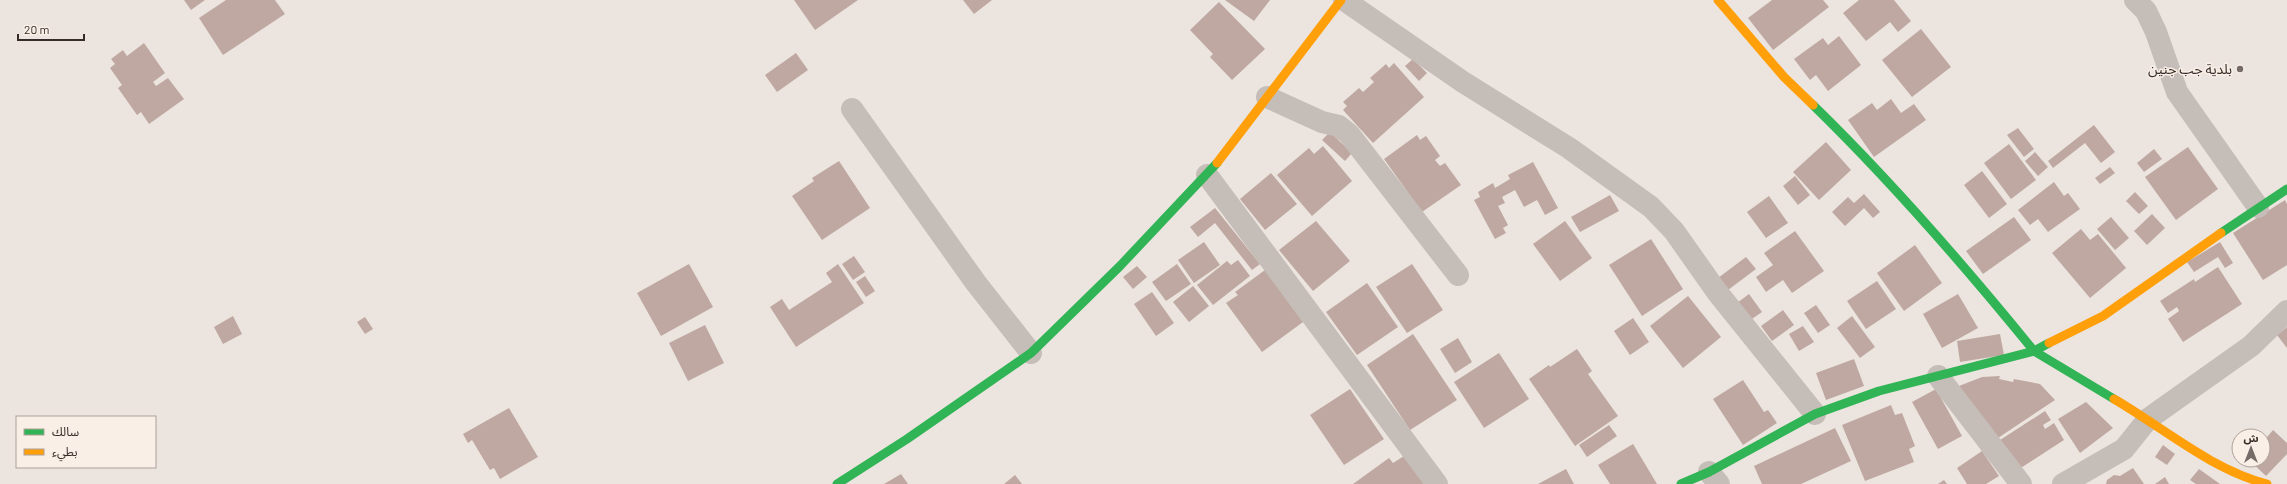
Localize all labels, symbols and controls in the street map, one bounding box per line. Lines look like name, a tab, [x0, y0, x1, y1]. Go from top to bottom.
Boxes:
scale bar	[18, 16, 84, 42]
text: 20 m	[24, 22, 50, 36]
place label: بلدية جب جنين	[2148, 60, 2232, 78]
marker: بلدية جب جنين	[2235, 64, 2245, 74]
legend	[16, 416, 156, 468]
text: سالك	[52, 424, 79, 438]
north arrow	[2231, 428, 2271, 468]
text: ش	[2243, 431, 2259, 445]
text: بطيء	[52, 444, 78, 462]

